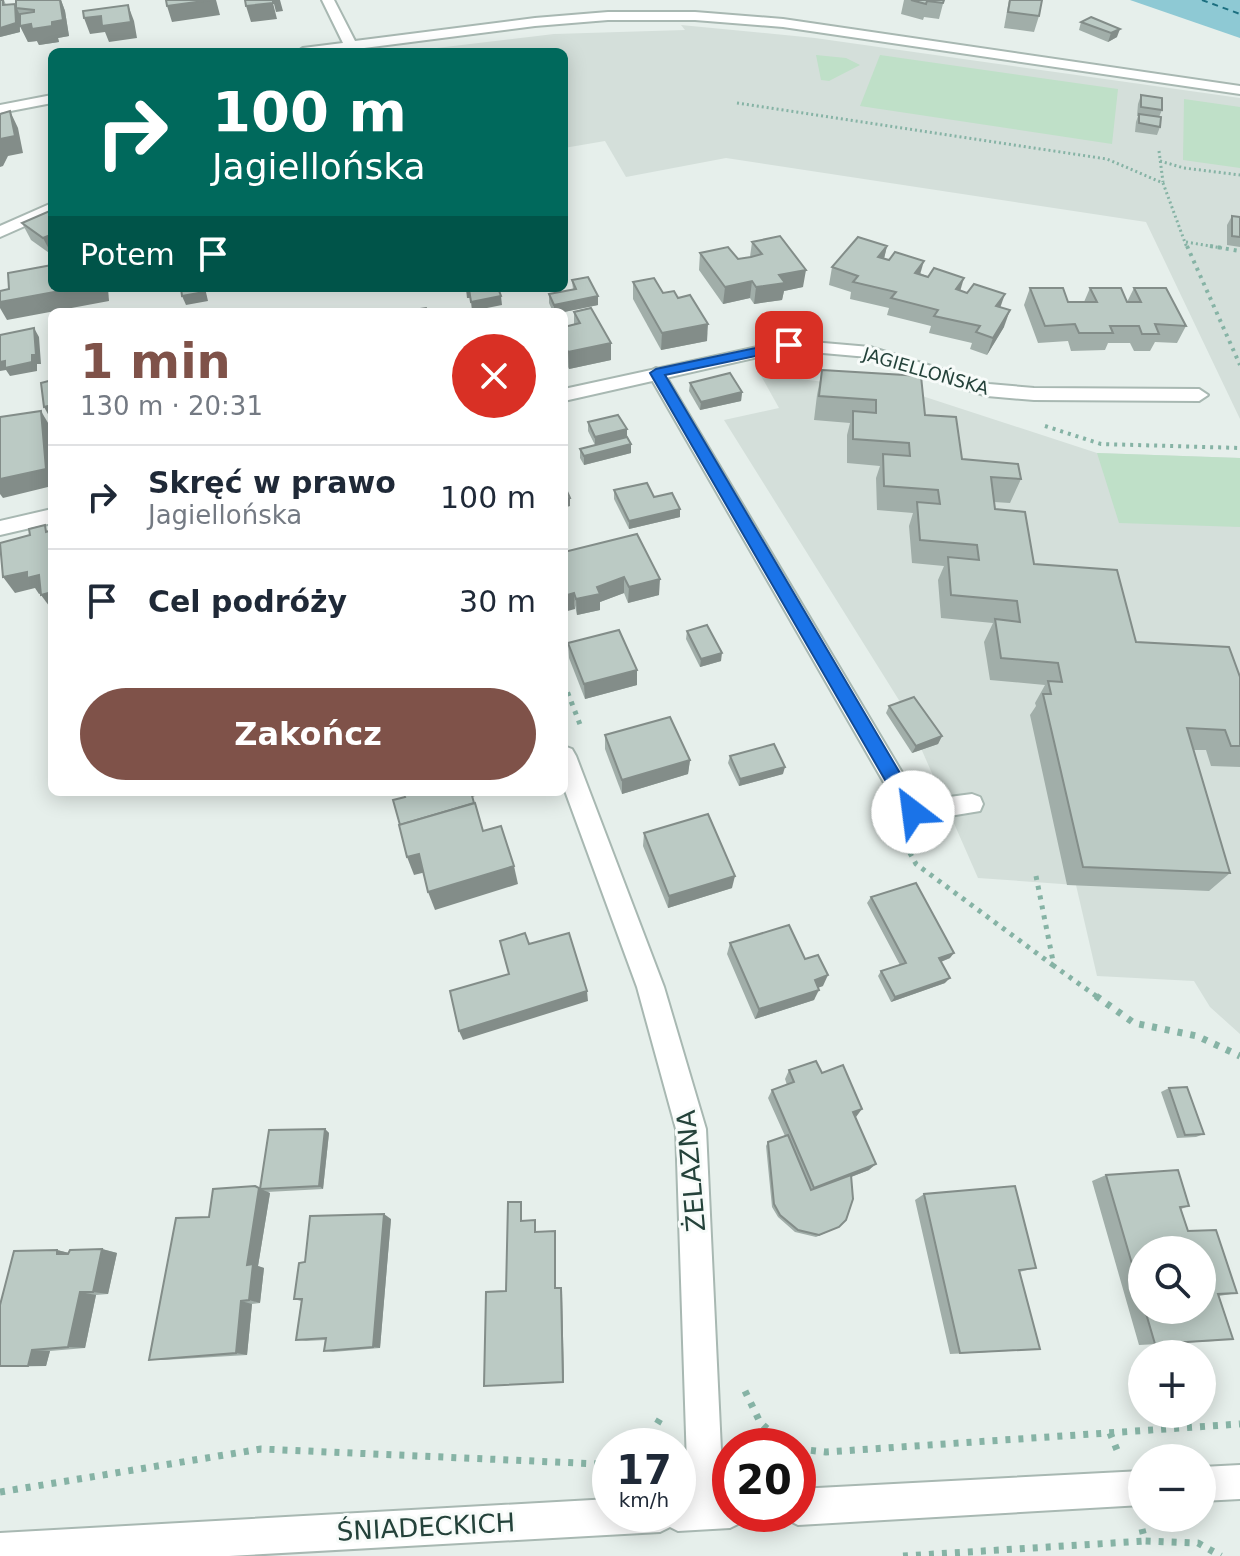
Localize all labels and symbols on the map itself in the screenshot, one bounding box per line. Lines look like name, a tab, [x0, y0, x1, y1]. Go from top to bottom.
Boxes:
pin	[755, 311, 823, 379]
street label: JAGIELLOŃSKA	[860, 343, 992, 399]
position arrow	[871, 770, 955, 854]
street label: ŻELAZNA	[670, 1109, 711, 1233]
speed limit sign: 20	[712, 1428, 816, 1532]
street label: ŚNIADECKICH	[336, 1506, 516, 1547]

